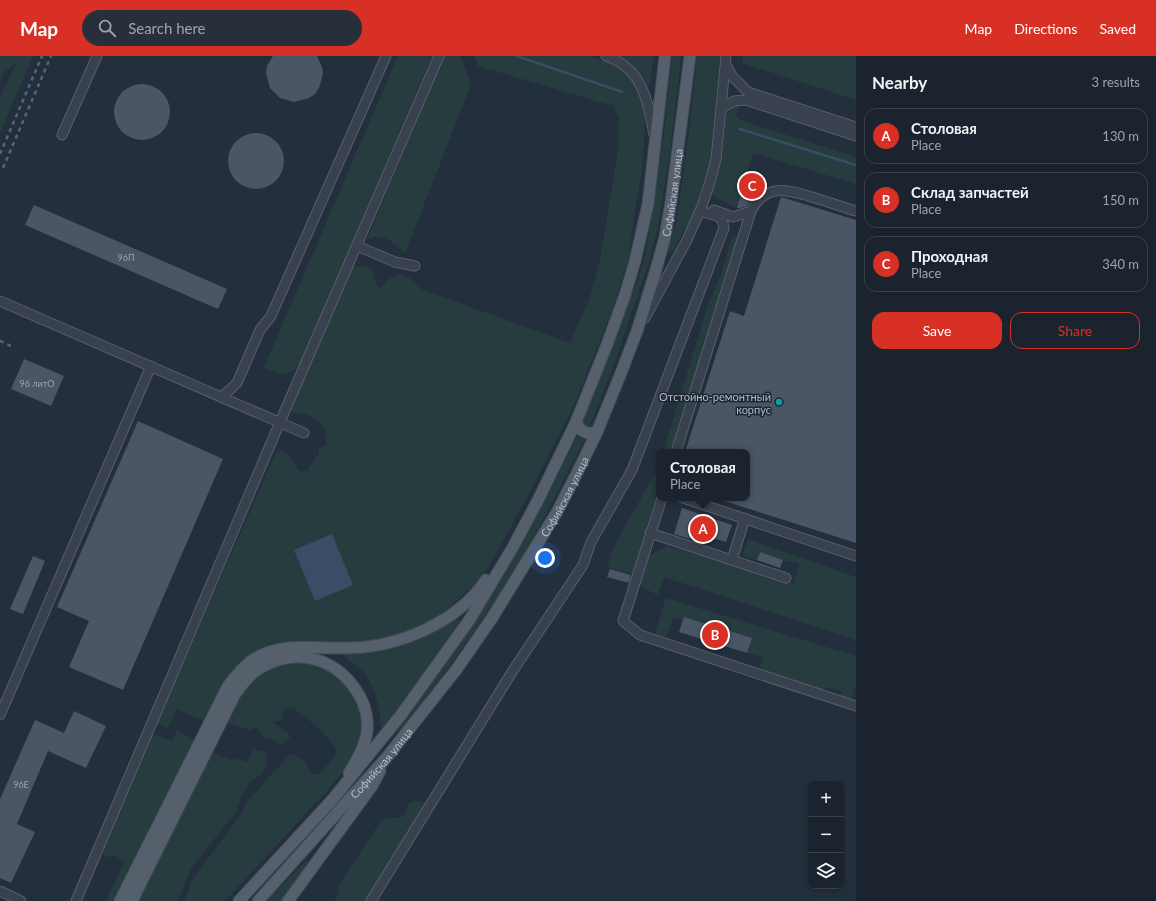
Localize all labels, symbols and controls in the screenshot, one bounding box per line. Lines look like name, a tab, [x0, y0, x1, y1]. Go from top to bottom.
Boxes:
search box	[82, 10, 362, 46]
text: Map	[20, 17, 58, 40]
icon: search	[96, 17, 118, 39]
text: Search here	[128, 19, 206, 37]
text: Map	[965, 20, 992, 37]
text: Directions	[1014, 20, 1077, 37]
text: Saved	[1099, 20, 1136, 37]
text: Nearby	[872, 72, 927, 93]
text: 3 results	[1092, 74, 1140, 90]
text: Столовая	[911, 119, 977, 137]
text: A	[881, 128, 891, 144]
text: 130 m	[1102, 128, 1139, 144]
text: Place	[911, 137, 941, 153]
street label: Софийская улица	[659, 148, 684, 238]
pin: C	[739, 171, 765, 201]
text: Склад запчастей	[911, 183, 1029, 201]
text: B	[882, 192, 890, 208]
text: 150 m	[1102, 192, 1139, 208]
text: Place	[911, 201, 941, 217]
text: Проходная	[911, 247, 988, 265]
house number: 96П	[117, 252, 135, 263]
text: C	[882, 256, 890, 272]
text: 340 m	[1102, 256, 1139, 272]
text: Place	[911, 265, 941, 281]
button: Save	[872, 312, 1002, 349]
button: Share	[1010, 312, 1140, 349]
house number: 96 литО	[20, 378, 54, 389]
place label: Отстойно-ремонтный корпус	[659, 390, 771, 416]
marker: Отстойно-ремонтный корпус	[774, 397, 784, 407]
popup	[656, 449, 750, 501]
street label: Софийская улица	[537, 454, 591, 539]
text: Столовая	[670, 458, 736, 476]
text: Place	[670, 476, 700, 492]
pin: A	[690, 514, 716, 544]
your location	[535, 548, 555, 568]
pin: B	[702, 620, 728, 650]
street label: Софийская улица	[347, 725, 414, 801]
house number: 96Е	[13, 779, 29, 790]
map controls	[808, 781, 844, 889]
button: +	[808, 781, 844, 817]
button: −	[808, 817, 844, 853]
button: layers	[808, 853, 844, 889]

